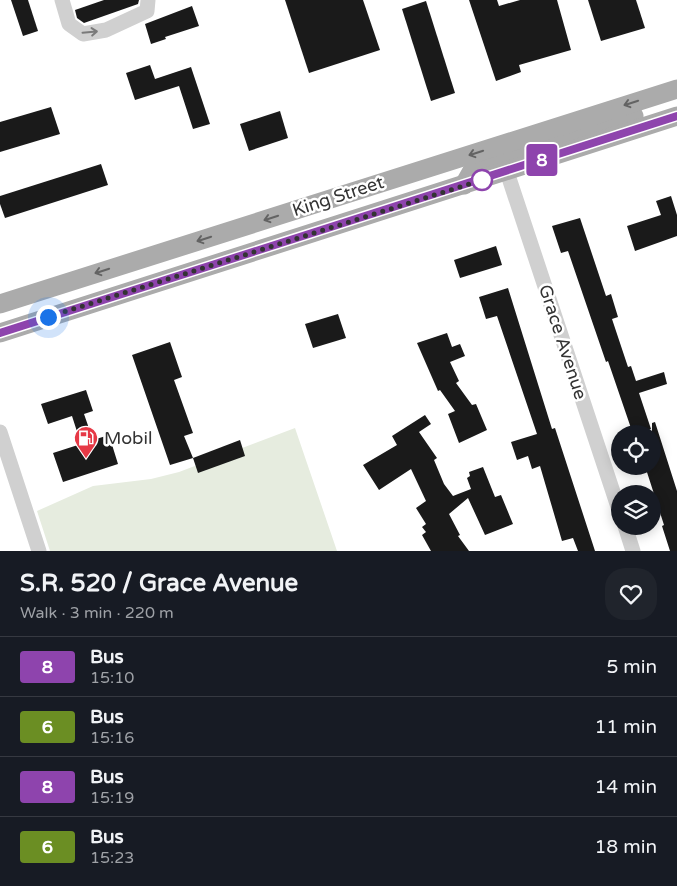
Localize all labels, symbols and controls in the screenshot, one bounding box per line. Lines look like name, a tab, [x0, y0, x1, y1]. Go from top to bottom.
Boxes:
one-way arrow	[81, 27, 97, 36]
one-way arrow	[623, 99, 639, 109]
line badge: 8	[526, 144, 558, 176]
one-way arrow	[468, 148, 484, 158]
text: 8	[536, 149, 548, 171]
unlabelled marker	[471, 169, 493, 191]
street label: King Street	[289, 171, 387, 221]
one-way arrow	[263, 213, 279, 223]
one-way arrow	[197, 234, 213, 244]
one-way arrow	[95, 267, 111, 276]
street label: Grace Avenue	[534, 282, 592, 402]
your location	[36, 305, 61, 330]
fuel station icon: Mobil	[73, 425, 99, 459]
map controls	[611, 425, 661, 535]
button: locate	[611, 425, 661, 475]
place label: Mobil	[104, 427, 152, 449]
button: layers	[611, 485, 661, 535]
button: heart	[605, 568, 657, 620]
text: S.R. 520 / Grace Avenue	[20, 569, 298, 598]
text: Walk · 3 min · 220 m	[20, 603, 174, 623]
text: Bus	[90, 646, 124, 668]
text: 8	[42, 656, 53, 678]
text: 5 min	[606, 656, 657, 678]
text: 15:10	[90, 668, 134, 688]
text: Bus	[90, 706, 124, 728]
text: 6	[42, 716, 53, 738]
text: 11 min	[594, 716, 657, 738]
text: 15:16	[90, 728, 134, 748]
text: Bus	[90, 766, 124, 788]
text: 8	[42, 776, 53, 798]
text: 14 min	[594, 776, 657, 798]
text: 15:19	[90, 788, 134, 808]
text: Bus	[90, 826, 124, 848]
text: 6	[42, 836, 53, 858]
text: 18 min	[594, 836, 657, 858]
text: 15:23	[90, 848, 134, 868]

